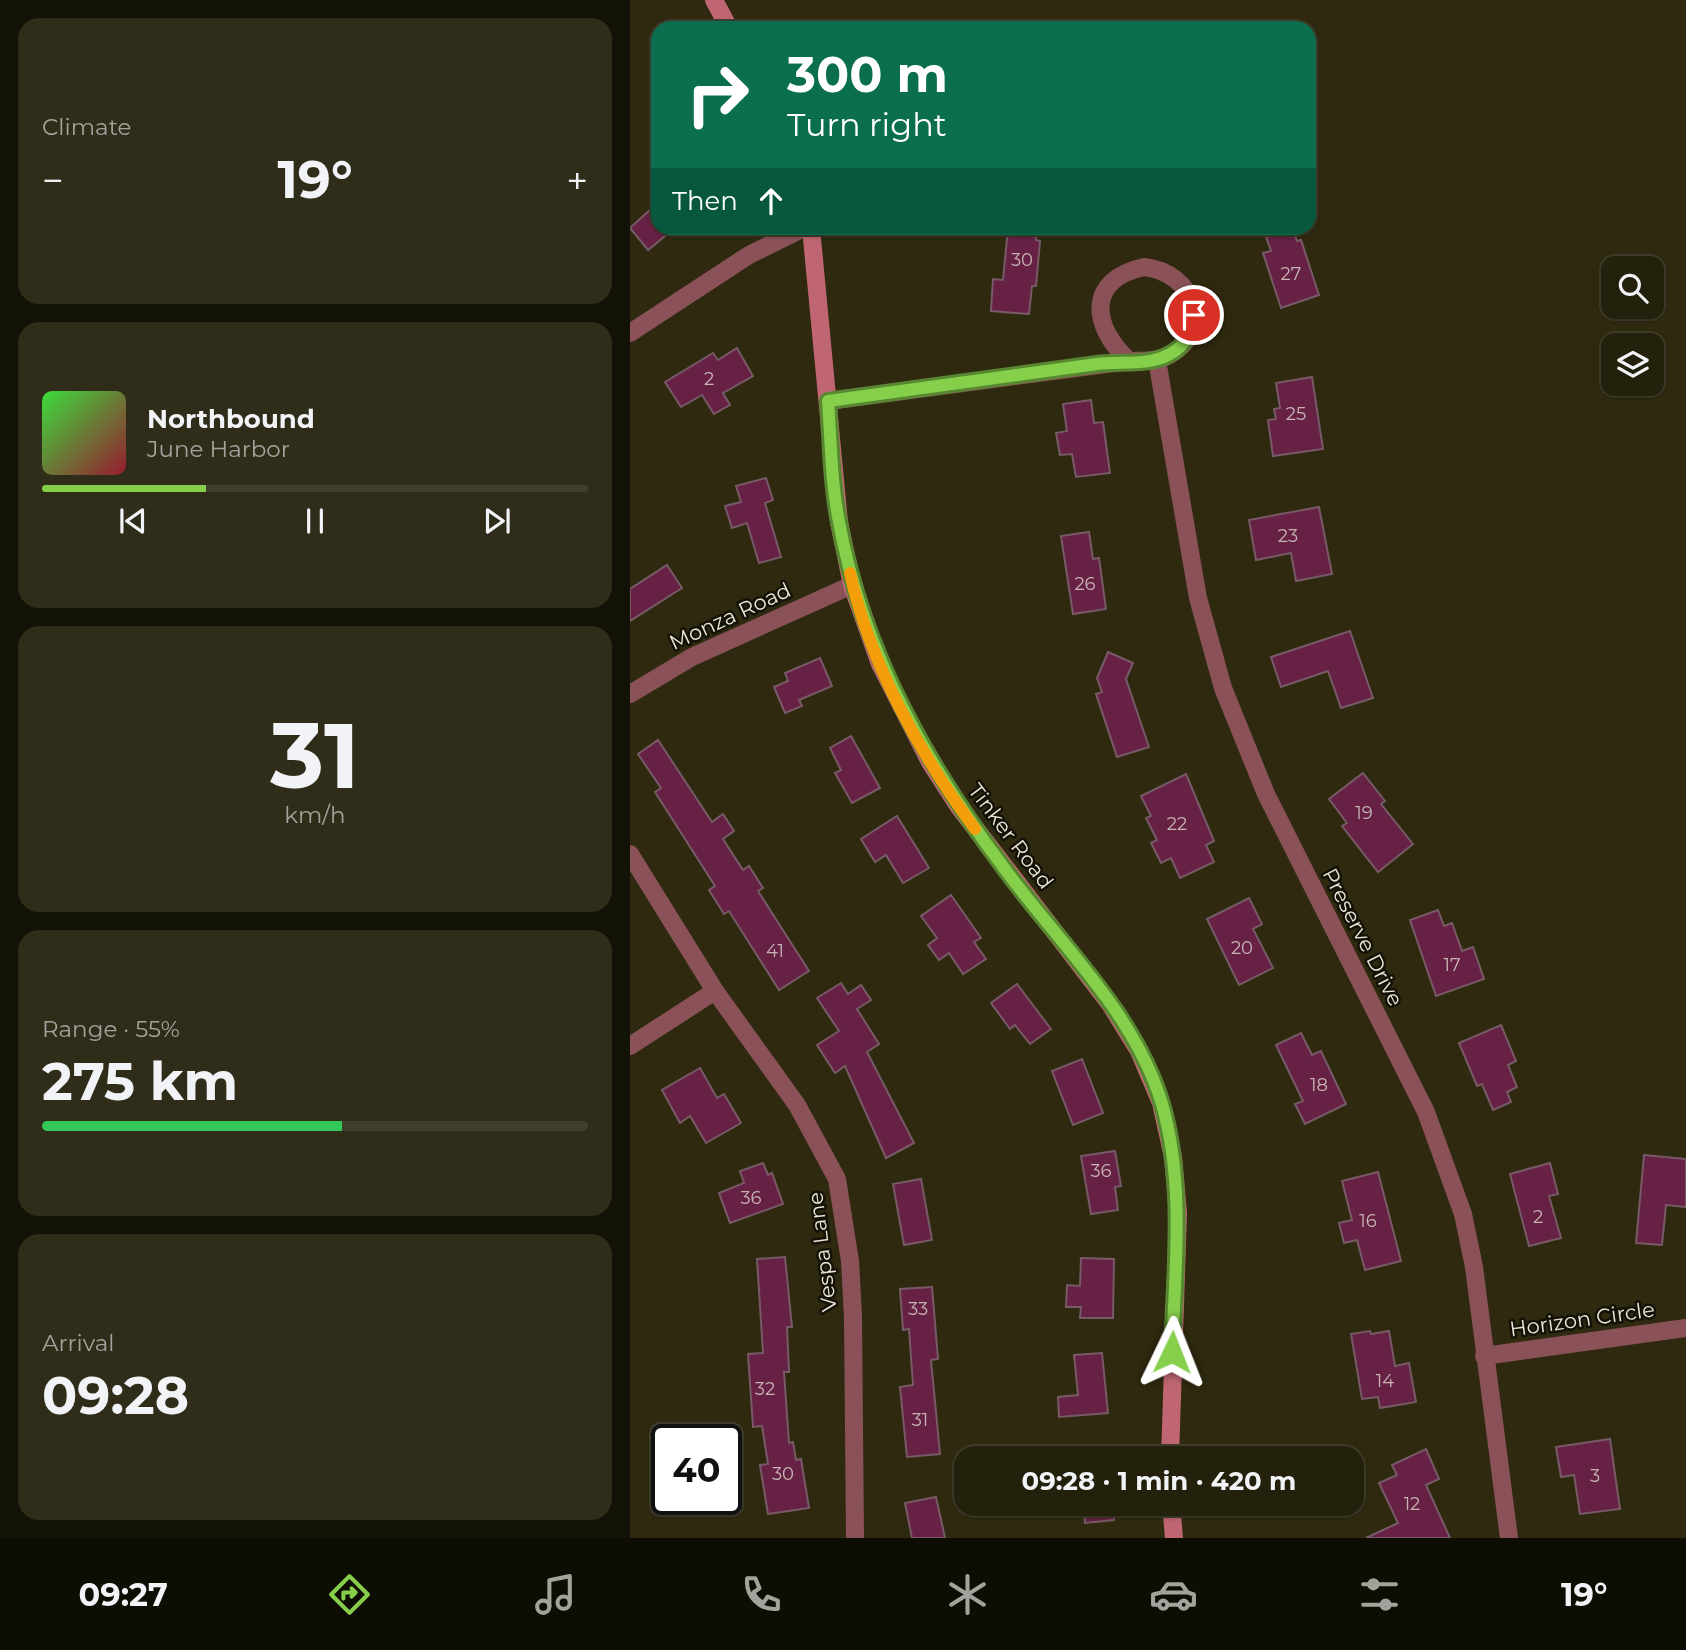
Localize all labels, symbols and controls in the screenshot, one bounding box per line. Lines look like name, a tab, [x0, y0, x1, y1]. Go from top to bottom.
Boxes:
text: 300 m	[787, 45, 948, 104]
icon: right	[672, 49, 763, 140]
text: Turn right	[787, 105, 947, 144]
text: Climate	[42, 113, 131, 141]
text: 19°	[277, 148, 353, 211]
text: −	[42, 157, 64, 204]
text: +	[566, 157, 588, 204]
icon: ahead	[752, 182, 790, 220]
text: Then	[672, 185, 738, 217]
house number: 30	[1011, 249, 1033, 271]
map controls	[1601, 256, 1664, 396]
button: search	[1601, 256, 1664, 319]
house number: 27	[1281, 263, 1301, 285]
pin	[1164, 285, 1224, 345]
icon: arrive	[1175, 296, 1213, 334]
button: layers	[1601, 333, 1664, 396]
house number: 2	[704, 368, 714, 390]
text: Northbound	[147, 403, 315, 435]
house number: 25	[1286, 403, 1306, 425]
text: June Harbor	[147, 435, 290, 463]
icon: previous	[114, 502, 152, 540]
icon: pause	[296, 502, 334, 540]
icon: next	[478, 502, 516, 540]
house number: 23	[1278, 525, 1298, 547]
house number: 26	[1074, 573, 1096, 595]
street label: Monza Road	[665, 577, 795, 655]
text: 31	[270, 700, 360, 811]
street label: Tinker Road	[963, 778, 1059, 894]
text: km/h	[284, 801, 346, 829]
house number: 19	[1355, 802, 1373, 824]
house number: 22	[1167, 813, 1187, 835]
street label: Preserve Drive	[1318, 864, 1408, 1010]
house number: 20	[1231, 937, 1253, 959]
house number: 41	[766, 940, 784, 962]
house number: 17	[1443, 954, 1461, 976]
text: Range · 55%	[42, 1015, 180, 1043]
text: 275 km	[42, 1050, 238, 1113]
house number: 18	[1310, 1074, 1328, 1096]
house number: 36	[1090, 1160, 1112, 1182]
house number: 36	[740, 1187, 762, 1209]
street label: Vespa Lane	[802, 1191, 842, 1313]
house number: 2	[1533, 1206, 1543, 1228]
house number: 16	[1359, 1210, 1377, 1232]
street label: Horizon Circle	[1508, 1296, 1656, 1342]
house number: 33	[908, 1298, 928, 1320]
position arrow	[1135, 1315, 1209, 1389]
text: Arrival	[42, 1329, 115, 1357]
text: 09:28	[42, 1364, 189, 1427]
house number: 14	[1376, 1370, 1394, 1392]
house number: 32	[755, 1378, 775, 1400]
house number: 31	[912, 1409, 928, 1431]
speed limit sign: 40	[651, 1424, 742, 1515]
house number: 30	[772, 1463, 794, 1485]
text: 09:28 · 1 min · 420 m	[1022, 1465, 1296, 1497]
house number: 3	[1590, 1465, 1600, 1487]
house number: 12	[1404, 1493, 1420, 1515]
icon: directions	[325, 1570, 374, 1619]
icon: music	[531, 1570, 580, 1619]
icon: phone	[737, 1570, 786, 1619]
icon: climate	[943, 1570, 992, 1619]
icon: car	[1149, 1570, 1198, 1619]
icon: filters	[1355, 1570, 1404, 1619]
text: 09:27	[79, 1575, 168, 1614]
text: 19°	[1561, 1575, 1607, 1614]

